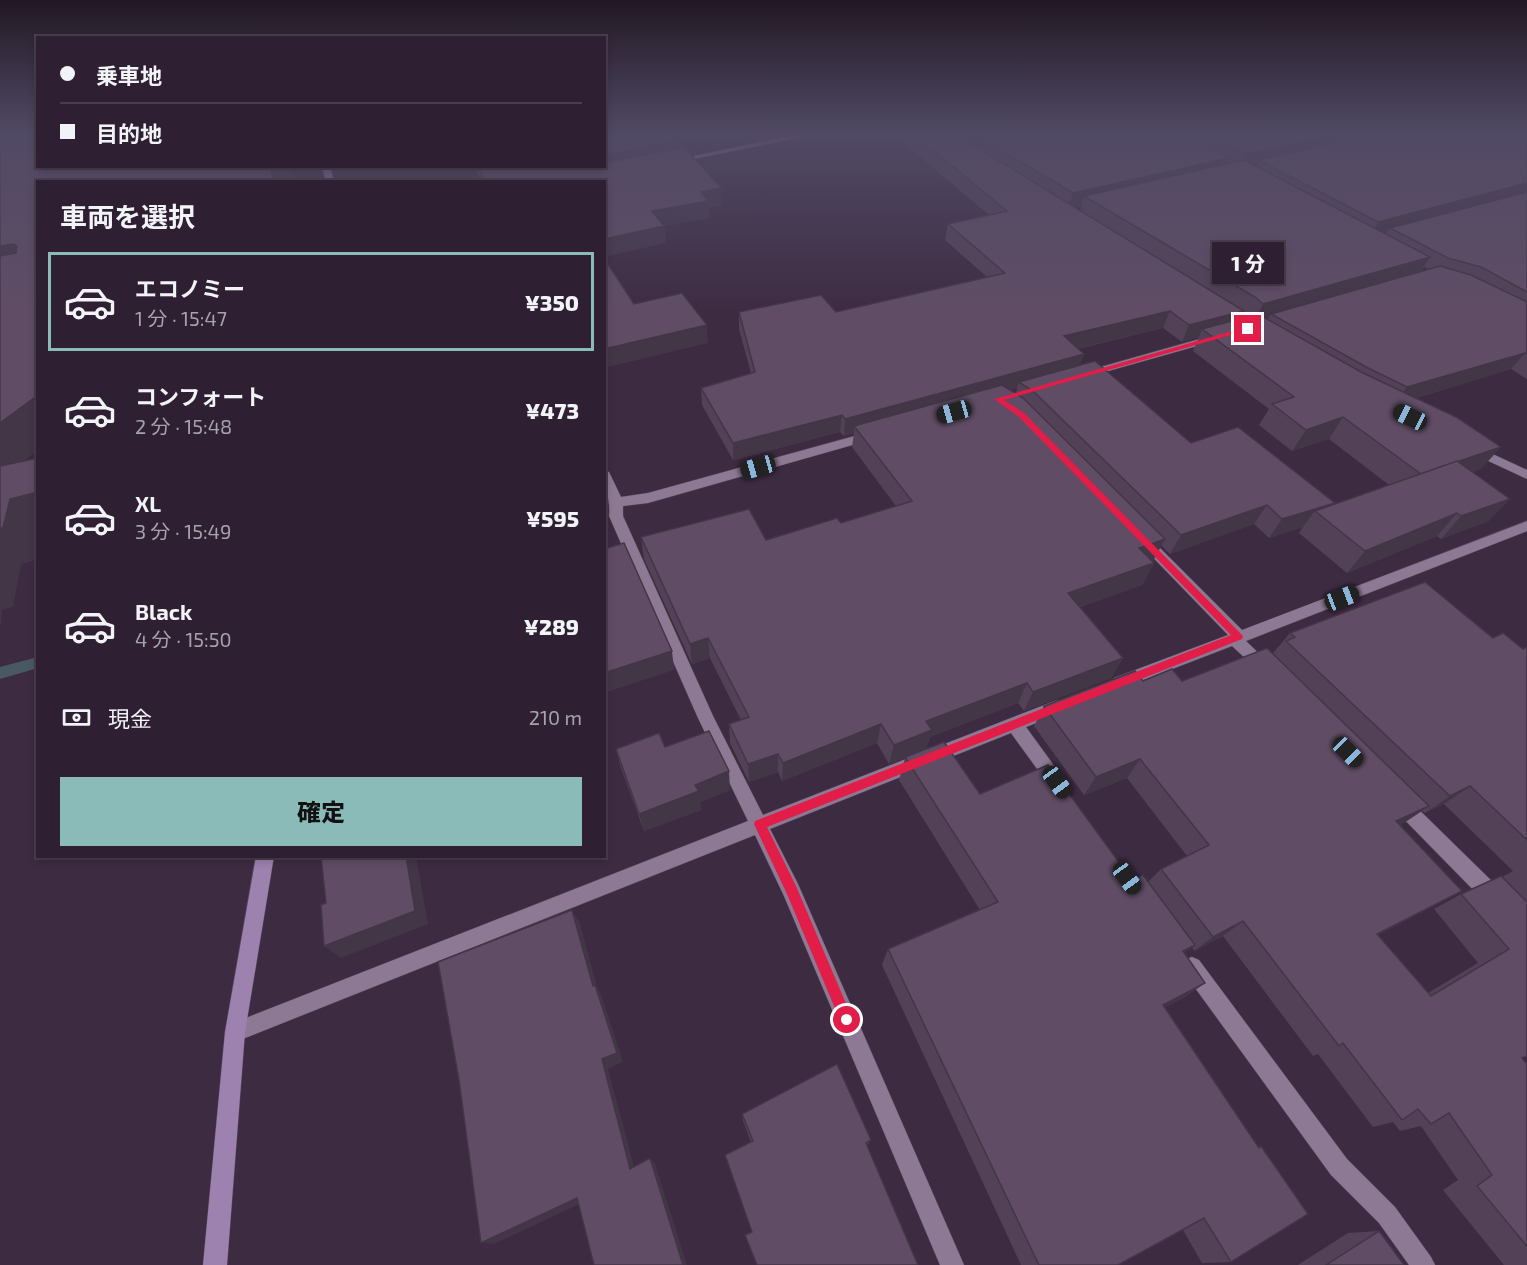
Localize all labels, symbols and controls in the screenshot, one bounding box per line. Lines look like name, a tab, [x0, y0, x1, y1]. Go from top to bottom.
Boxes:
text: 乗車地	[96, 62, 162, 88]
text: 目的地	[96, 120, 162, 146]
text: 車両を選択	[60, 200, 195, 232]
callout: 1 分	[1212, 242, 1284, 284]
text: 1 分	[1231, 251, 1265, 275]
icon: car	[63, 275, 117, 329]
text: エコノミー	[135, 275, 245, 301]
text: ¥350	[525, 289, 579, 315]
text: 1 分 · 15:47	[135, 306, 227, 330]
route end	[1234, 315, 1261, 342]
icon: car	[63, 383, 117, 437]
text: コンフォート	[135, 383, 266, 409]
text: ¥473	[525, 397, 579, 423]
car	[934, 398, 974, 426]
car	[1390, 401, 1430, 433]
text: 2 分 · 15:48	[135, 414, 232, 438]
car	[738, 453, 778, 481]
text: XL	[135, 490, 161, 516]
icon: car	[63, 491, 117, 545]
text: ¥595	[526, 505, 579, 531]
text: 3 分 · 15:49	[135, 519, 231, 543]
car	[1322, 583, 1362, 613]
text: Black	[135, 598, 192, 624]
icon: car	[63, 599, 117, 653]
text: ¥289	[524, 613, 579, 639]
text: 4 分 · 15:50	[135, 627, 232, 651]
icon: cash	[60, 701, 93, 734]
text: 現金	[108, 705, 152, 731]
text: 210 m	[529, 705, 582, 729]
car	[1329, 733, 1367, 771]
car	[1039, 762, 1075, 802]
button: 確定	[60, 777, 582, 846]
car	[1109, 858, 1145, 898]
route start	[833, 1006, 860, 1033]

